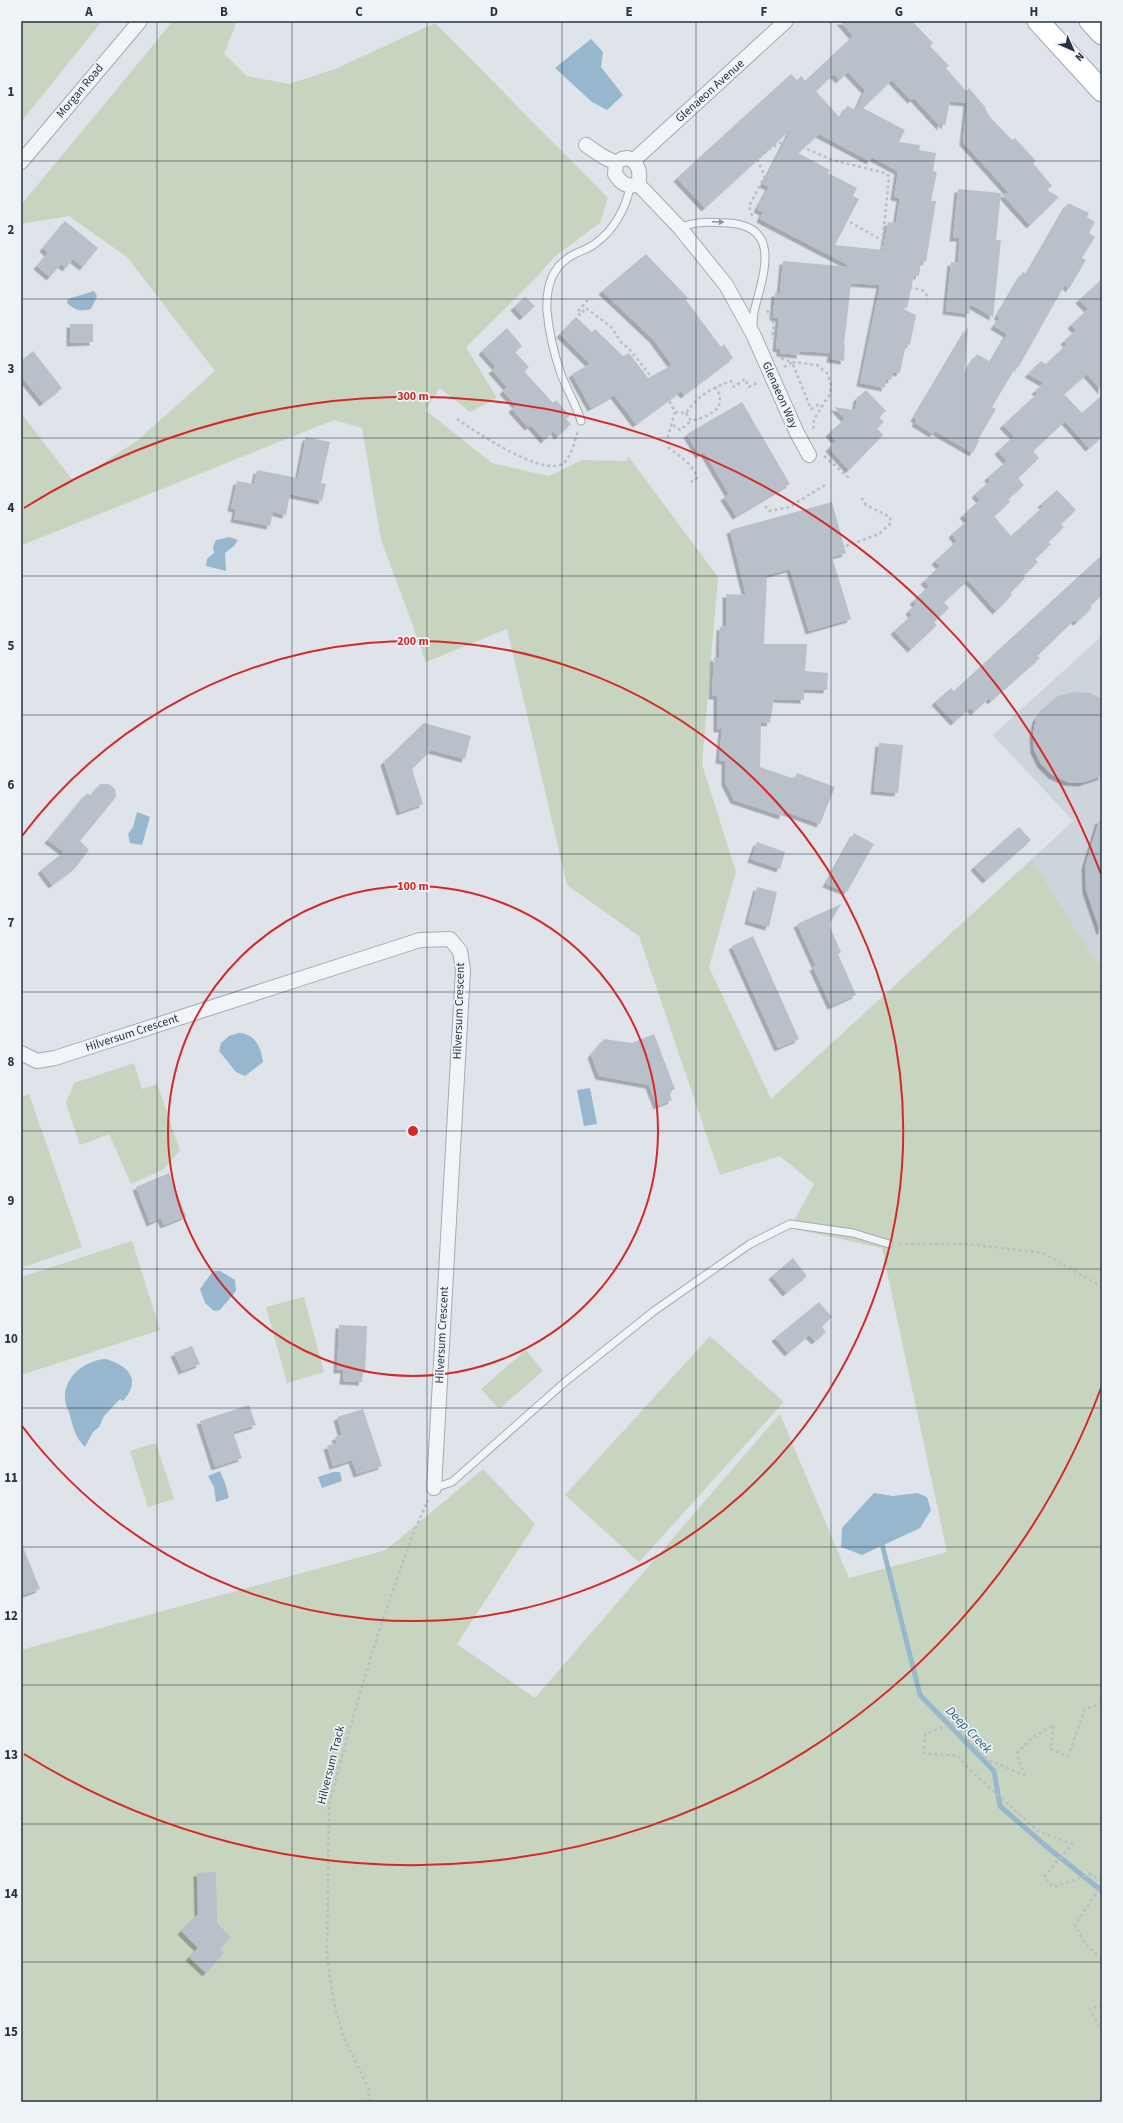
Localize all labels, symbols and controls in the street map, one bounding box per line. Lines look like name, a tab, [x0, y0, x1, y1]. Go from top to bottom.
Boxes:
text: A	[84, 3, 93, 21]
text: B	[220, 3, 228, 21]
text: C	[355, 3, 363, 21]
text: D	[490, 3, 498, 21]
text: E	[625, 3, 633, 21]
text: F	[761, 3, 768, 21]
text: G	[895, 3, 903, 21]
text: H	[1030, 3, 1038, 21]
north arrow	[1053, 30, 1093, 70]
text: N	[1072, 49, 1088, 65]
street label: Glenaeon Avenue	[672, 55, 748, 127]
street label: Morgan Road	[52, 60, 108, 122]
text: 1	[8, 83, 15, 101]
one-way arrow	[712, 219, 724, 226]
text: 2	[8, 221, 15, 239]
street label: Glenaeon Way	[758, 359, 802, 431]
text: 3	[8, 360, 15, 378]
text: 300 m	[397, 388, 429, 405]
text: 4	[8, 499, 15, 517]
text: 200 m	[397, 633, 429, 650]
text: 5	[8, 637, 15, 655]
text: 6	[8, 776, 15, 794]
text: 100 m	[397, 878, 429, 895]
text: 7	[8, 914, 15, 932]
street label: Hilversum Crescent	[449, 962, 469, 1060]
street label: Hilversum Crescent	[83, 1010, 181, 1056]
text: 8	[8, 1053, 15, 1071]
centre of rings	[406, 1124, 420, 1138]
text: 9	[8, 1192, 15, 1210]
street label: Hilversum Crescent	[431, 1286, 453, 1384]
text: 10	[4, 1330, 18, 1348]
text: 11	[4, 1469, 18, 1487]
text: 12	[4, 1607, 18, 1625]
water label: Deep Creek	[942, 1702, 997, 1758]
street label: Hilversum Track	[313, 1724, 349, 1806]
text: 13	[4, 1746, 18, 1764]
text: 14	[4, 1885, 18, 1903]
text: 15	[4, 2023, 18, 2041]

